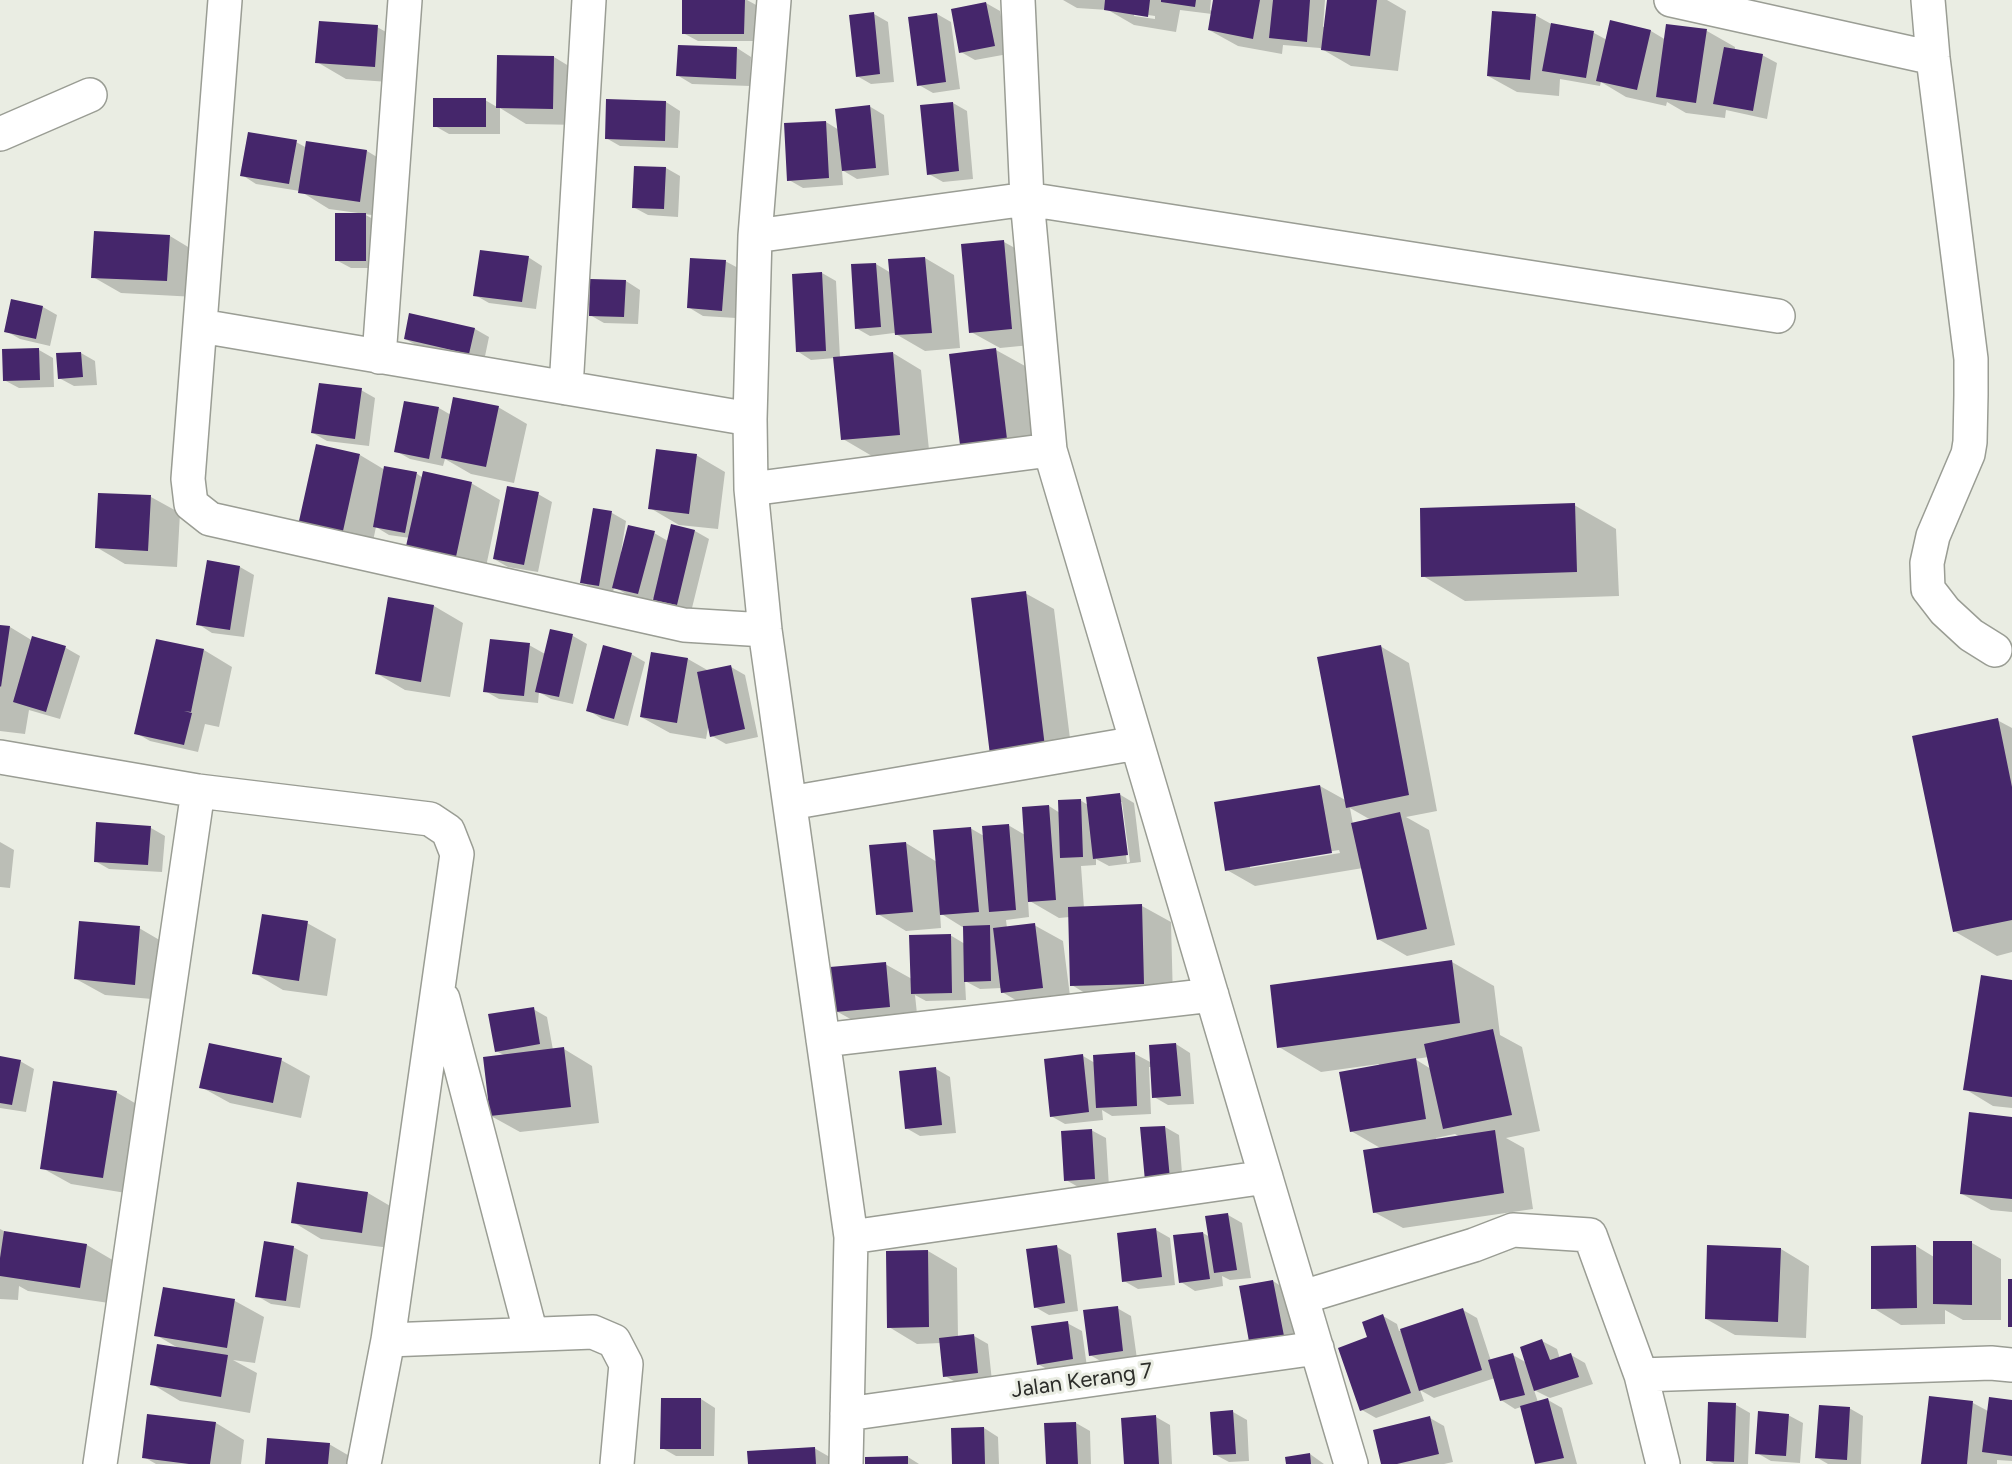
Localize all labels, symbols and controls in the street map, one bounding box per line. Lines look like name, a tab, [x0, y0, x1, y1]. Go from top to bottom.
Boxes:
street label: Jalan Kerang 7	[1010, 1358, 1154, 1404]

